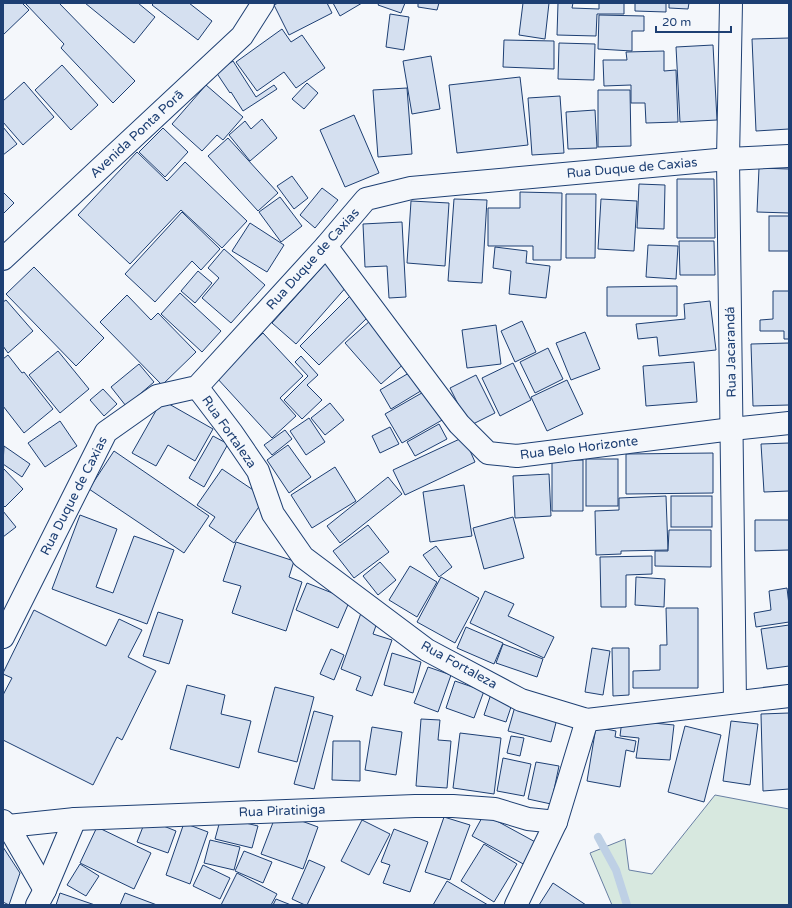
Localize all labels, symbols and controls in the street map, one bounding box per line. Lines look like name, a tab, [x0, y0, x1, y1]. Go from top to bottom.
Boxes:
scale bar	[656, 8, 731, 34]
text: 20 m	[662, 15, 691, 29]
street label: Avenida Ponta Porã	[87, 87, 187, 181]
street label: Rua Duque de Caxias	[566, 154, 698, 182]
street label: Rua Duque de Caxias	[263, 205, 363, 313]
street label: Rua Jacarandá	[722, 306, 740, 398]
street label: Rua Fortaleza	[198, 393, 260, 471]
street label: Rua Belo Horizonte	[519, 433, 639, 463]
street label: Rua Duque de Caxias	[37, 434, 111, 558]
street label: Rua Fortaleza	[418, 637, 500, 693]
street label: Rua Piratiniga	[238, 801, 326, 821]

